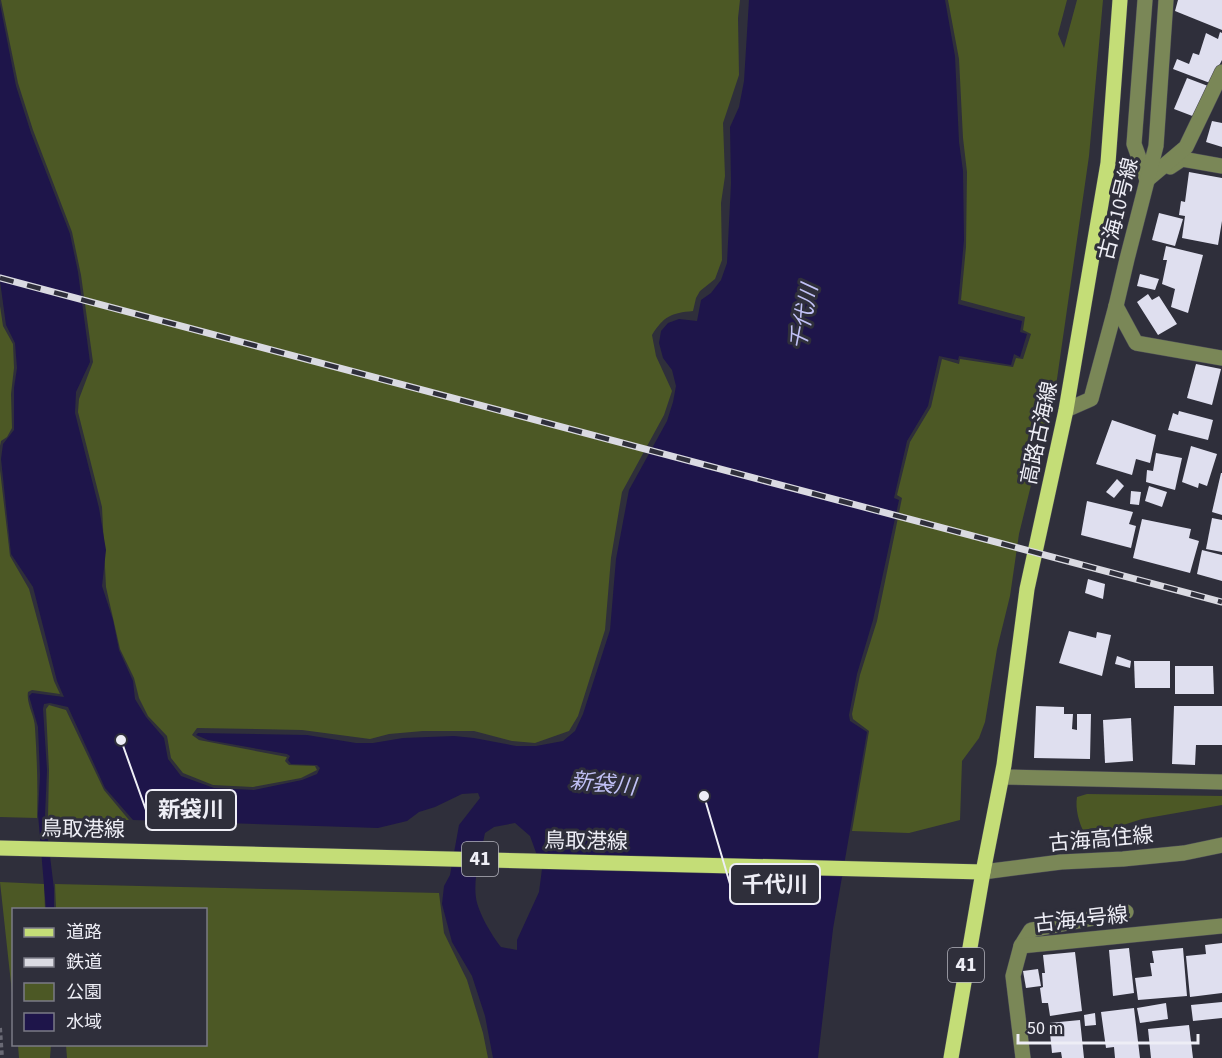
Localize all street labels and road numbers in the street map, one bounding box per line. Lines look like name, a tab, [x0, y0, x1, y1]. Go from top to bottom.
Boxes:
street label: 古海10号線	[1091, 154, 1145, 264]
street label: 高路古海線	[1013, 379, 1065, 487]
street label: 鳥取港線	[41, 813, 125, 845]
street label: 古海高住線	[1047, 819, 1155, 859]
street label: 鳥取港線	[544, 825, 628, 857]
road number: 41	[462, 842, 498, 876]
street label: 古海4号線	[1032, 899, 1130, 939]
road number: 41	[948, 948, 984, 982]

